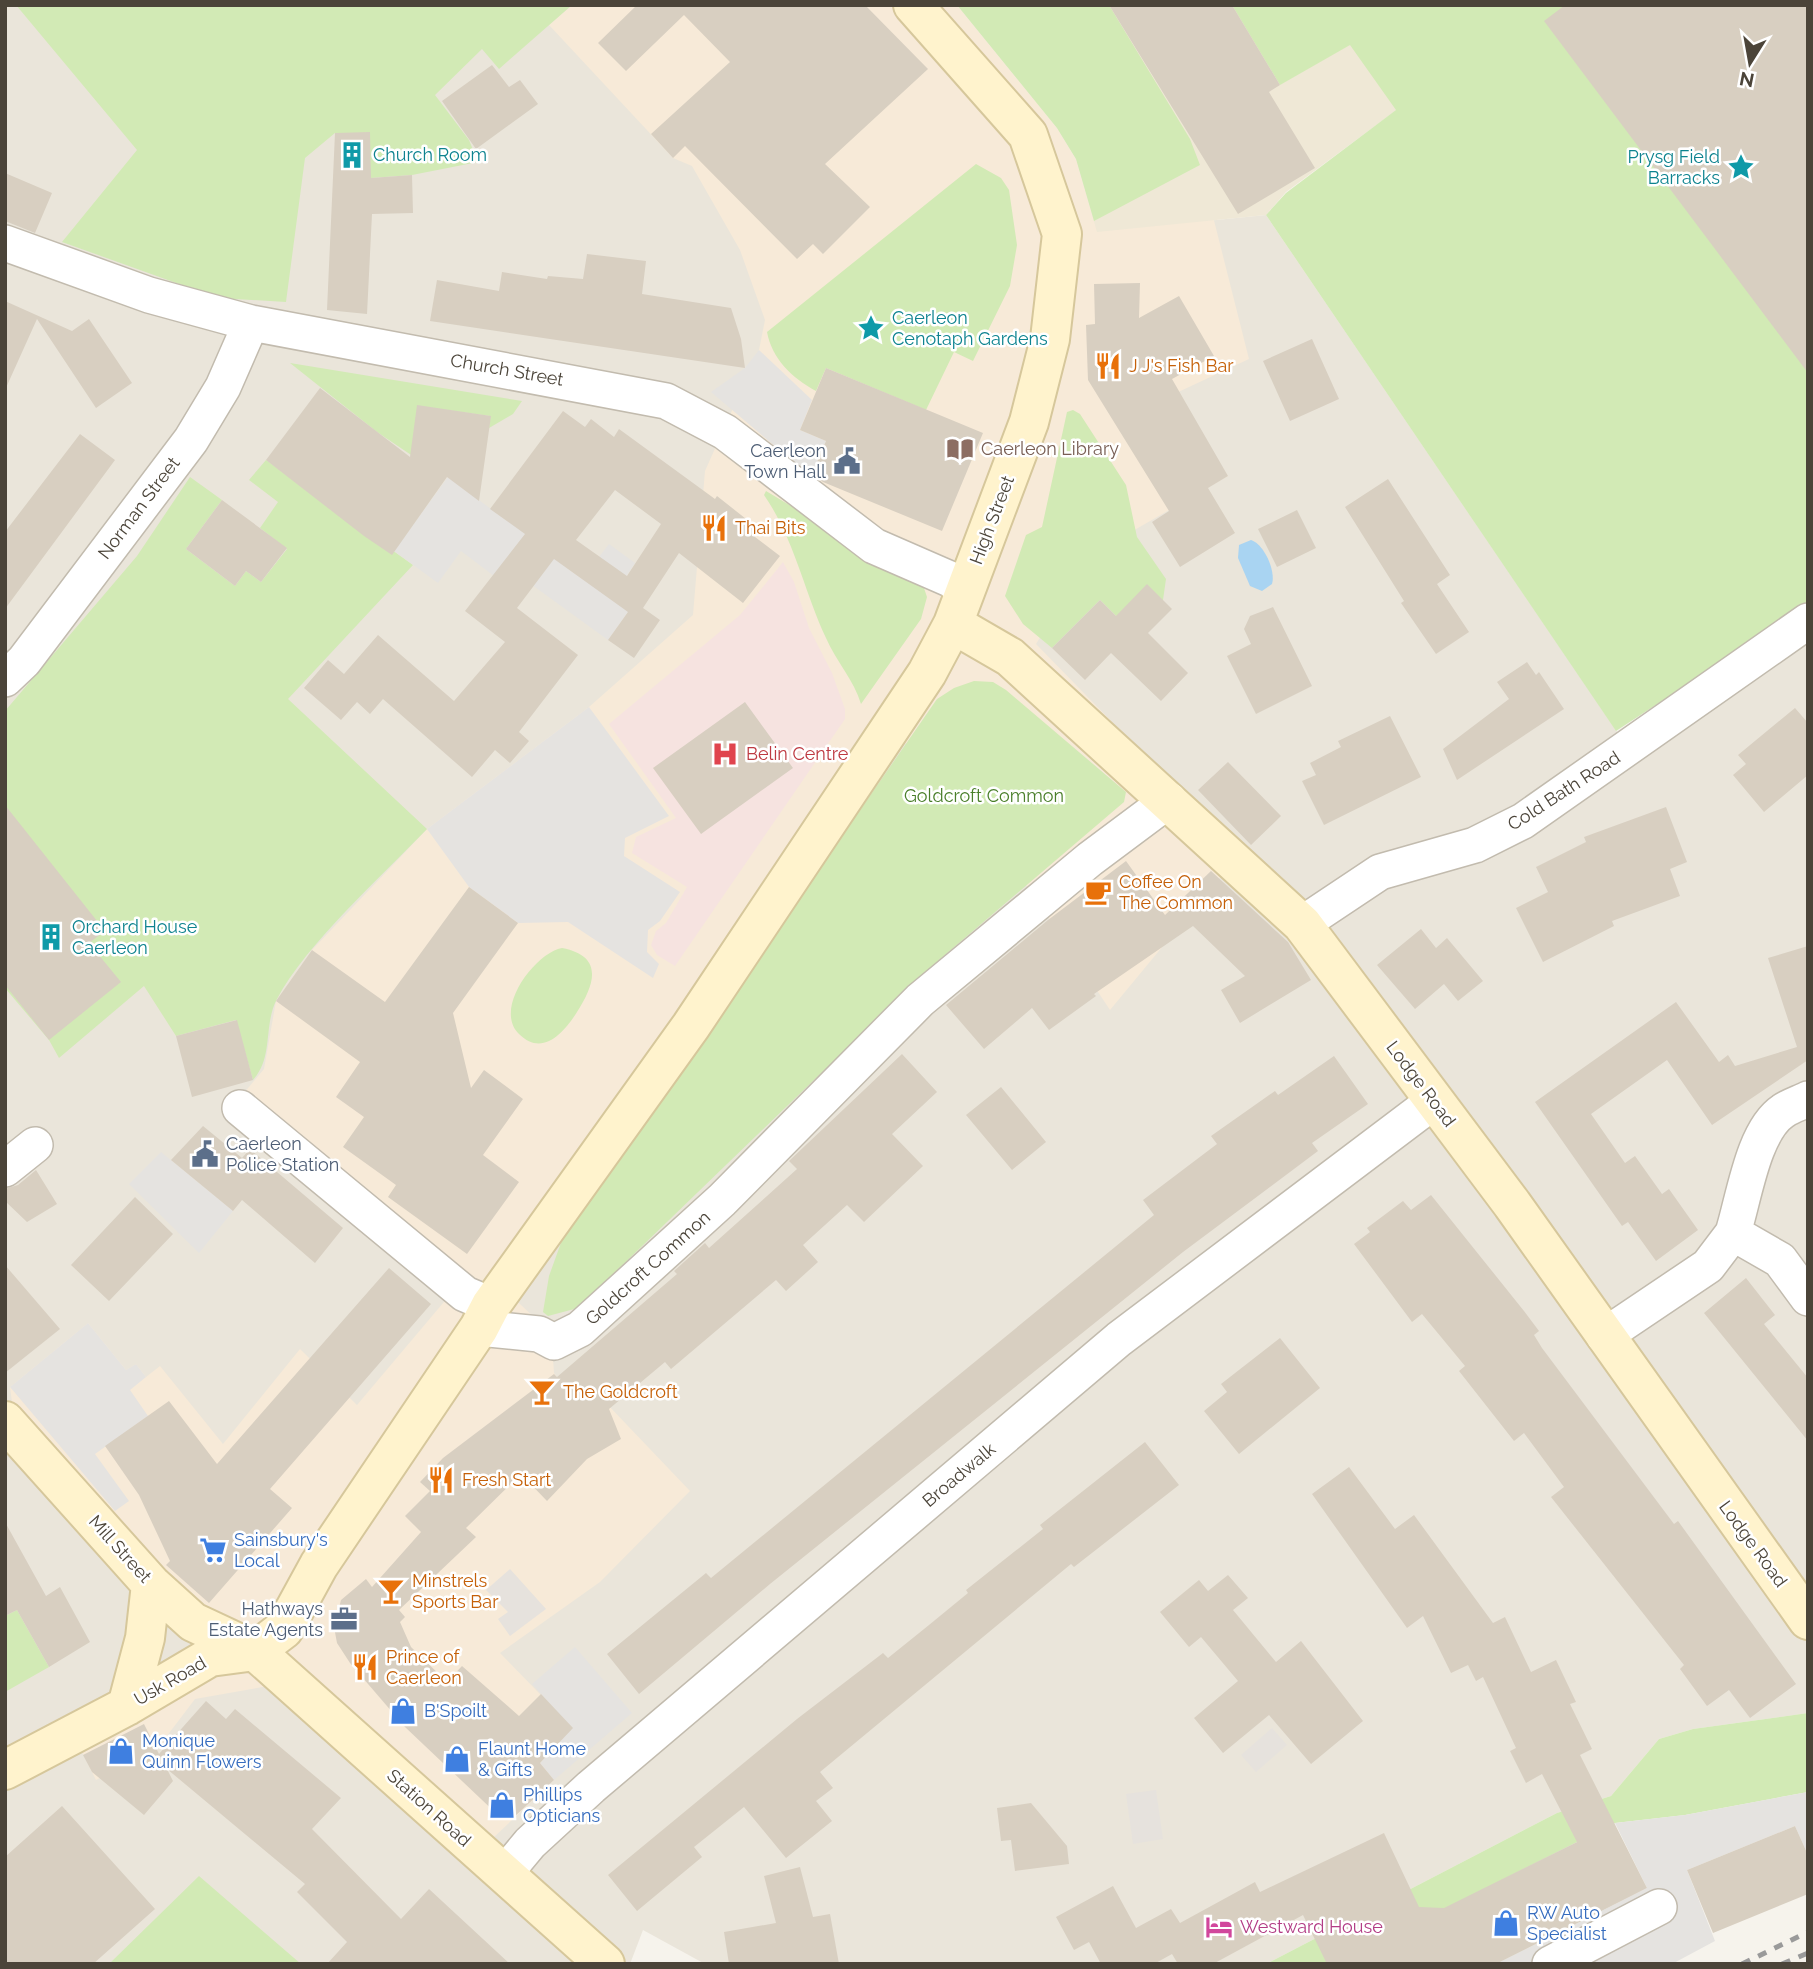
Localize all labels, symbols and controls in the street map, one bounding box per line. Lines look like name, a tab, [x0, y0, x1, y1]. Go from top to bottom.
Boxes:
north arrow	[1715, 28, 1785, 98]
text: N	[1738, 68, 1756, 92]
building icon: Church Room	[337, 140, 367, 170]
place label: Church Room	[373, 144, 487, 165]
place label: Prysg Field Barracks	[1627, 146, 1720, 188]
place icon: Prysg Field Barracks	[1726, 152, 1756, 182]
place label: Caerleon Cenotaph Gardens	[892, 307, 1048, 349]
place icon: Caerleon Cenotaph Gardens	[856, 313, 886, 343]
street label: Church Street	[449, 349, 565, 390]
restaurant icon: J J's Fish Bar	[1093, 351, 1123, 381]
place label: J J's Fish Bar	[1129, 355, 1234, 376]
library icon: Caerleon Library	[945, 434, 975, 464]
place label: Caerleon Library	[981, 438, 1119, 459]
place label: Caerleon Town Hall	[744, 440, 826, 482]
public building icon: Caerleon Town Hall	[832, 446, 862, 476]
street label: Norman Street	[93, 453, 184, 563]
street label: High Street	[965, 472, 1018, 567]
restaurant icon: Thai Bits	[699, 513, 729, 543]
place label: Thai Bits	[735, 517, 806, 538]
hospital icon: Belin Centre	[710, 739, 740, 769]
place label: Belin Centre	[746, 743, 849, 764]
street label: Cold Bath Road	[1504, 746, 1624, 835]
park label: Goldcroft Common	[904, 785, 1064, 806]
place label: Coffee On The Common	[1119, 871, 1233, 913]
cafe icon: Coffee On The Common	[1083, 877, 1113, 907]
place label: Orchard House Caerleon	[72, 916, 198, 958]
building icon: Orchard House Caerleon	[36, 922, 66, 952]
street label: Lodge Road	[1382, 1037, 1460, 1131]
place label: Caerleon Police Station	[226, 1133, 339, 1175]
public building icon: Caerleon Police Station	[190, 1139, 220, 1169]
street label: Goldcroft Common	[581, 1206, 714, 1329]
bar icon: The Goldcroft	[527, 1377, 557, 1407]
place label: The Goldcroft	[563, 1381, 678, 1402]
street label: Broadwalk	[918, 1438, 1000, 1511]
restaurant icon: Fresh Start	[426, 1465, 456, 1495]
place label: Fresh Start	[462, 1469, 551, 1490]
street label: Lodge Road	[1715, 1496, 1792, 1591]
street label: Mill Street	[85, 1511, 156, 1587]
place label: Sainsbury's Local	[234, 1529, 328, 1571]
supermarket icon: Sainsbury's Local	[198, 1535, 228, 1565]
place label: Minstrels Sports Bar	[412, 1570, 499, 1612]
bar icon: Minstrels Sports Bar	[376, 1576, 406, 1606]
place label: Hathways Estate Agents	[208, 1598, 323, 1640]
office icon: Hathways Estate Agents	[329, 1604, 359, 1634]
place label: Prince of Caerleon	[386, 1646, 462, 1688]
street label: Usk Road	[130, 1652, 209, 1710]
restaurant icon: Prince of Caerleon	[350, 1652, 380, 1682]
shop icon: B'Spoilt	[388, 1696, 418, 1726]
place label: B'Spoilt	[424, 1700, 487, 1721]
place label: Monique Quinn Flowers	[142, 1730, 262, 1772]
shop icon: Monique Quinn Flowers	[106, 1736, 136, 1766]
place label: Flaunt Home & Gifts	[478, 1738, 586, 1780]
shop icon: Flaunt Home & Gifts	[442, 1744, 472, 1774]
street label: Station Road	[383, 1765, 476, 1851]
place label: Phillips Opticians	[523, 1784, 600, 1826]
shop icon: Phillips Opticians	[487, 1790, 517, 1820]
place label: RW Auto Specialist	[1527, 1902, 1607, 1944]
shop icon: RW Auto Specialist	[1491, 1908, 1521, 1938]
hotel icon: Westward House	[1204, 1912, 1234, 1942]
place label: Westward House	[1240, 1916, 1383, 1937]

